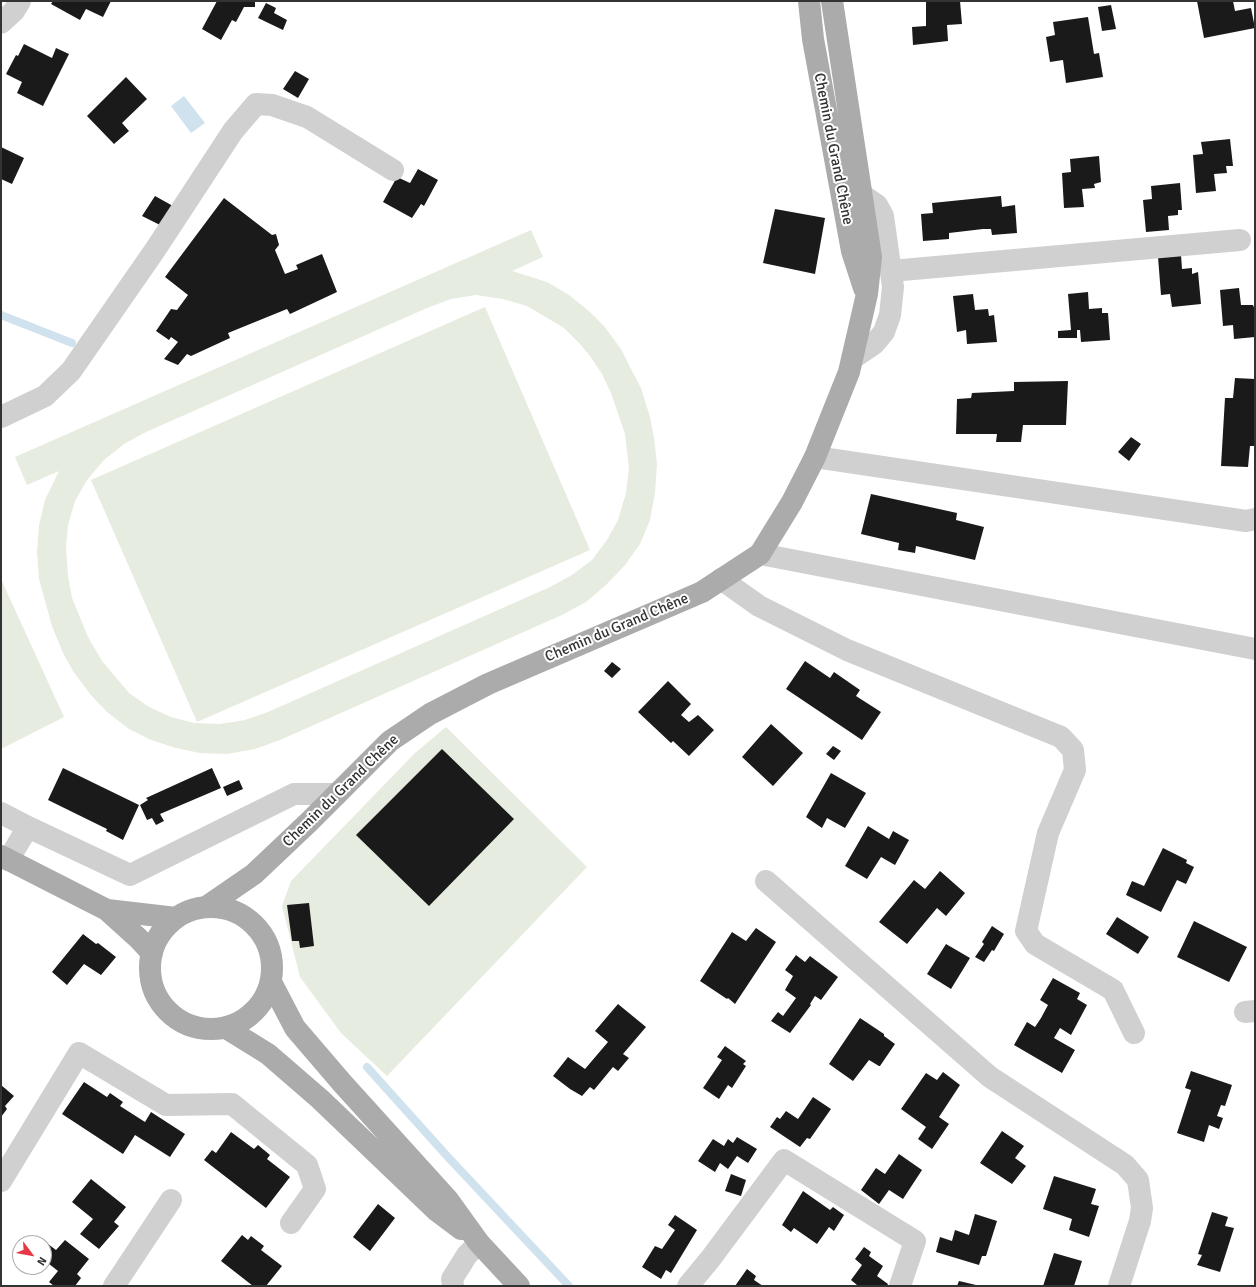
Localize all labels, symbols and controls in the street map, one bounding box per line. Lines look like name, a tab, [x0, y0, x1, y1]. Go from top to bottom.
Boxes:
street label: Chemin du Grand Chêne	[809, 72, 857, 226]
street label: Chemin du Grand Chêne	[543, 590, 691, 666]
street label: Chemin du Grand Chêne	[279, 731, 403, 851]
north arrow	[12, 1235, 52, 1275]
text: N	[34, 1254, 49, 1268]

